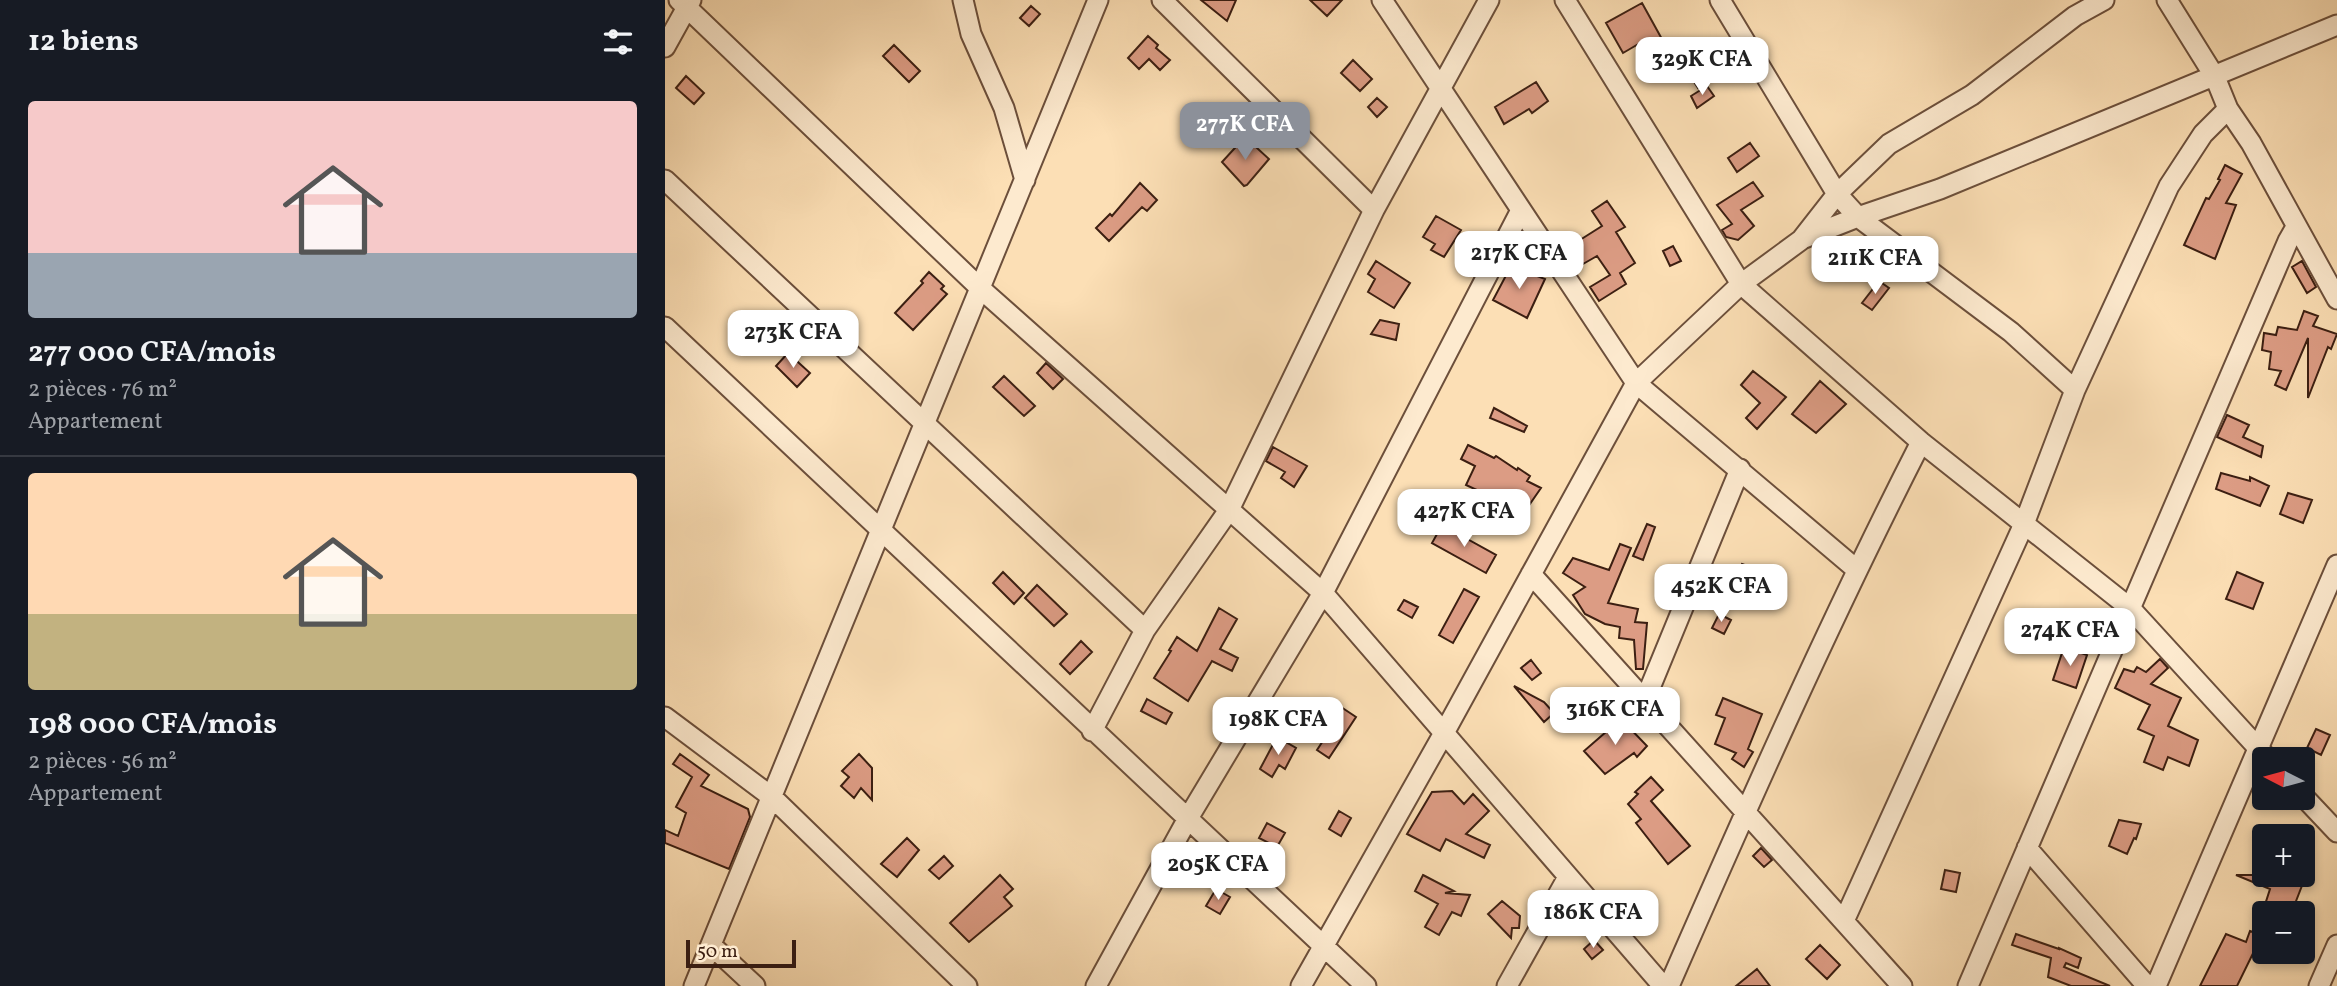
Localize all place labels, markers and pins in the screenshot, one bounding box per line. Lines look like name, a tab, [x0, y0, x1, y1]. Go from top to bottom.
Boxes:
pin: 329K CFA	[1630, 38, 1774, 97]
pin: 277K CFA	[1173, 102, 1317, 162]
pin: 217K CFA	[1447, 232, 1591, 291]
pin: 211K CFA	[1803, 236, 1947, 296]
pin: 273K CFA	[721, 310, 865, 370]
pin: 427K CFA	[1392, 490, 1536, 549]
pin: 452K CFA	[1649, 564, 1793, 624]
pin: 274K CFA	[1998, 608, 2142, 668]
pin: 316K CFA	[1543, 688, 1687, 747]
pin: 198K CFA	[1206, 698, 1350, 757]
pin: 205K CFA	[1146, 842, 1290, 902]
pin: 186K CFA	[1521, 890, 1665, 950]

